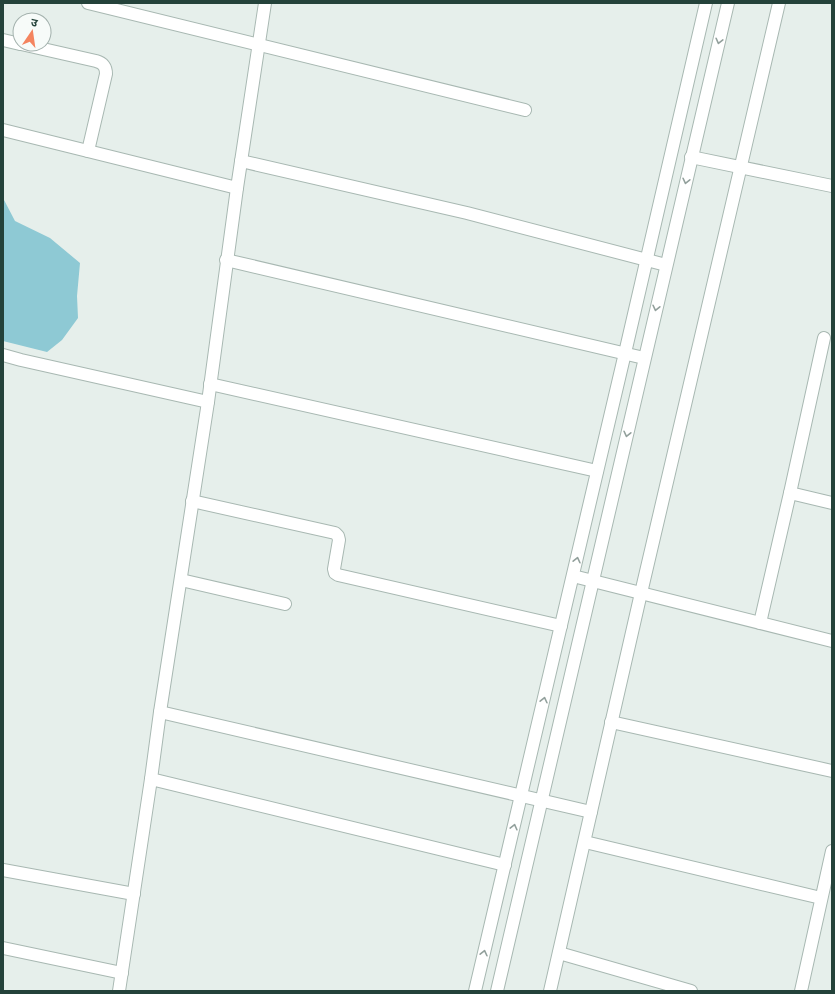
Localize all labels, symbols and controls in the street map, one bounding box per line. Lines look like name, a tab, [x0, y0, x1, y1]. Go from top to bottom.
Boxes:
north arrow	[12, 12, 52, 52]
text: उ	[30, 14, 40, 30]
one-way arrow	[715, 37, 724, 44]
one-way arrow	[682, 178, 690, 184]
one-way arrow	[653, 304, 661, 311]
one-way arrow	[623, 431, 631, 437]
one-way arrow	[572, 557, 580, 563]
one-way arrow	[539, 697, 547, 703]
one-way arrow	[510, 823, 518, 830]
one-way arrow	[479, 950, 488, 957]

